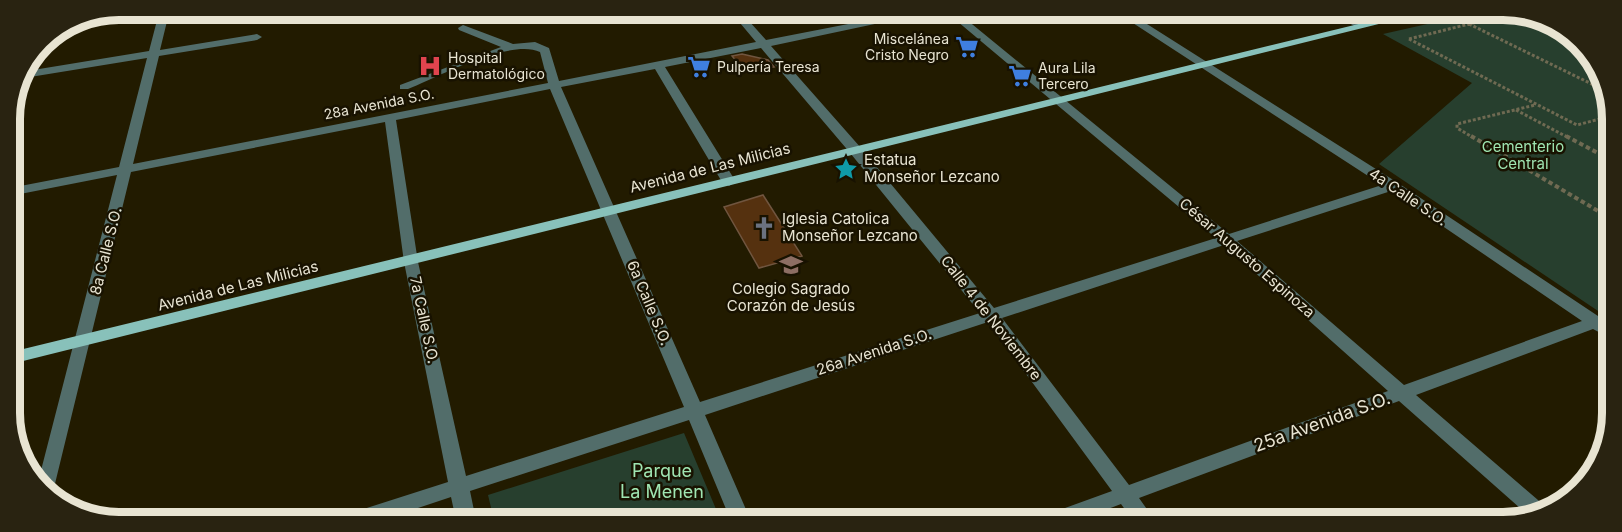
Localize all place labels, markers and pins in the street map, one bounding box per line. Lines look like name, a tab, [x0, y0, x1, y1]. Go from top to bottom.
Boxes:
place label: Miscelánea Cristo Negro	[865, 30, 949, 63]
supermarket icon: Miscelánea Cristo Negro	[954, 34, 980, 60]
place label: Hospital Dermatológico	[448, 49, 545, 82]
hospital icon: Hospital Dermatológico	[417, 53, 443, 79]
supermarket icon: Pulpería Teresa	[686, 54, 712, 80]
place label: Pulpería Teresa	[717, 58, 820, 75]
place label: Aura Lila Tercero	[1038, 59, 1096, 92]
supermarket icon: Aura Lila Tercero	[1007, 63, 1033, 89]
place label: Estatua Monseñor Lezcano	[864, 150, 1000, 186]
place icon: Estatua Monseñor Lezcano	[833, 156, 859, 182]
place label: Iglesia Catolica Monseñor Lezcano	[782, 209, 918, 245]
church icon: Iglesia Catolica Monseñor Lezcano	[751, 215, 777, 241]
school or university icon: Colegio Sagrado Corazón de Jesús	[778, 252, 804, 278]
place label: Colegio Sagrado Corazón de Jesús	[727, 279, 855, 315]

